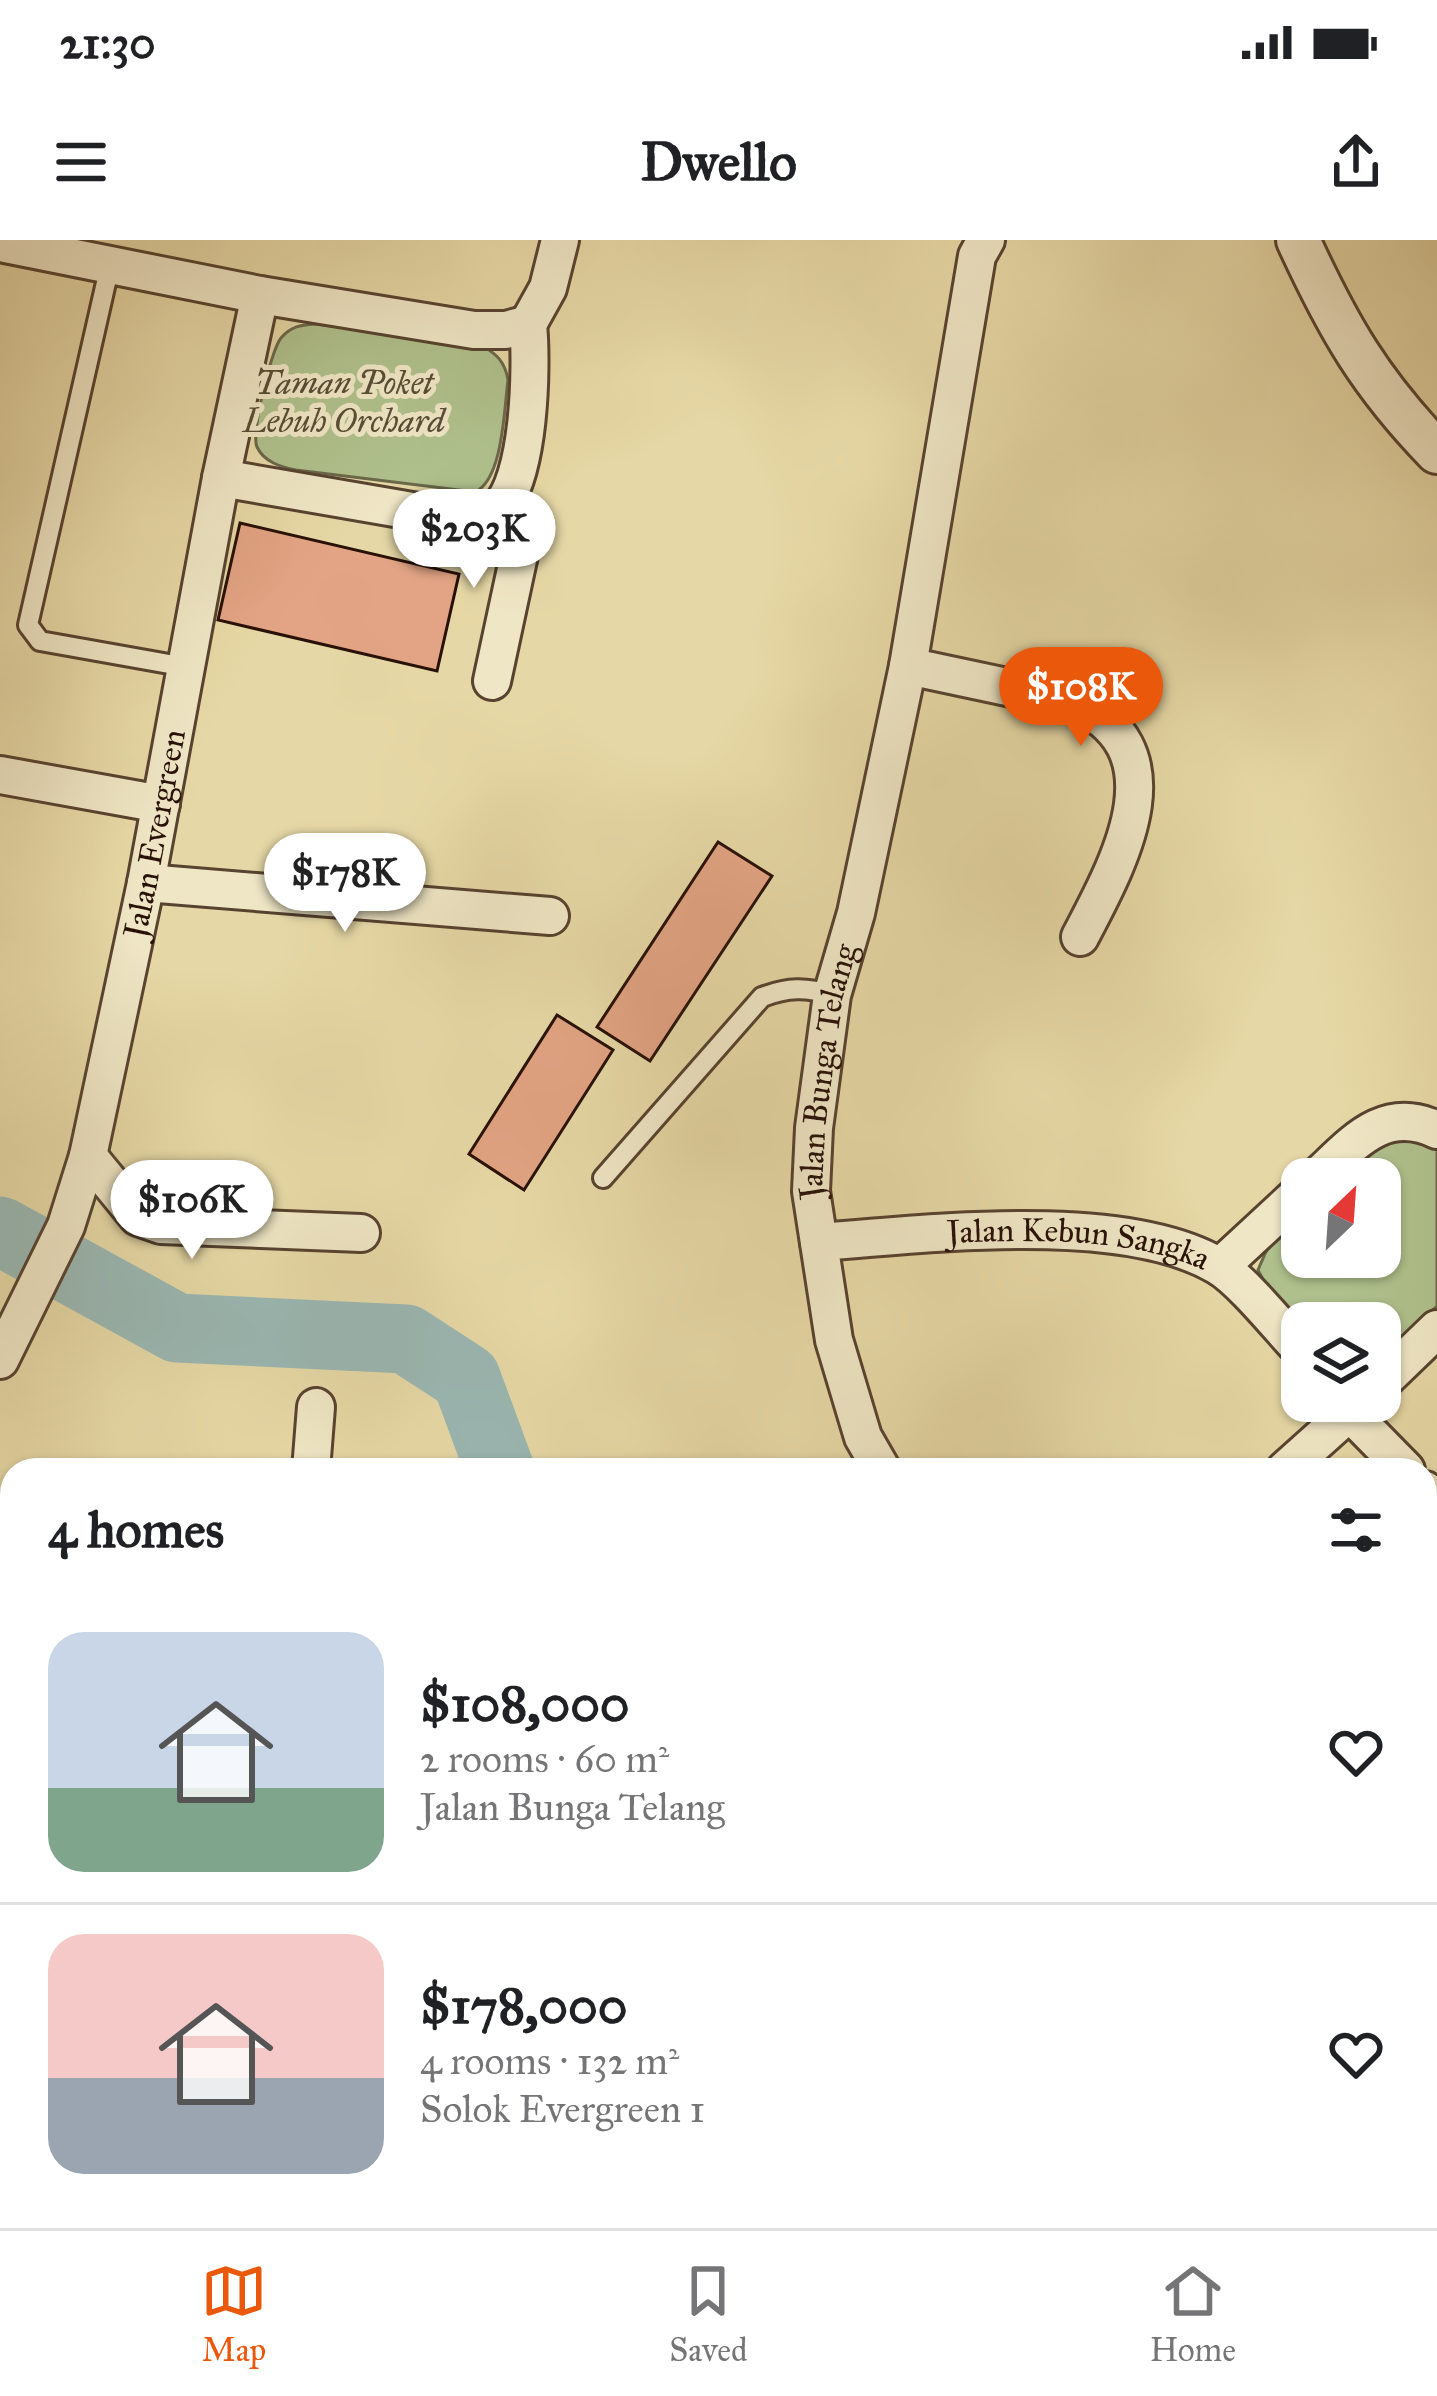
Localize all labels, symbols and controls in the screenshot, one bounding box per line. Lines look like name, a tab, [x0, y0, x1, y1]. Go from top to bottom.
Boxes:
text: 21:30	[60, 15, 156, 70]
icon: menu	[48, 129, 114, 195]
text: Dwello	[640, 129, 797, 195]
icon: share	[1323, 129, 1389, 195]
park label: Taman Poket Lebuh Orchard	[241, 363, 447, 441]
pin: $203K	[390, 489, 558, 591]
text: $203K	[420, 504, 528, 552]
pin: $108K	[997, 647, 1165, 749]
text: $108K	[1026, 662, 1136, 710]
street label: Jalan Evergreen	[114, 726, 194, 945]
pin: $178K	[261, 833, 429, 935]
text: $178K	[291, 848, 399, 896]
street label: Jalan Bunga Telang	[790, 938, 866, 1205]
north arrow	[1281, 1158, 1401, 1278]
map controls	[1281, 1158, 1401, 1422]
pin: $106K	[108, 1160, 276, 1262]
text: $106K	[137, 1175, 247, 1223]
street label: Jalan Kebun Sangka	[943, 1210, 1217, 1279]
button: layers	[1281, 1302, 1401, 1422]
icon: filters	[1323, 1497, 1389, 1563]
text: 4 homes	[48, 1499, 224, 1561]
text: $108,000	[420, 1673, 630, 1735]
icon: home	[144, 1680, 288, 1824]
icon: heart	[1323, 1719, 1389, 1785]
text: 2 rooms · 60 m²	[420, 1735, 669, 1783]
text: Jalan Bunga Telang	[420, 1783, 725, 1831]
text: $178,000	[420, 1975, 627, 2037]
icon: home	[144, 1982, 288, 2126]
icon: heart	[1323, 2021, 1389, 2087]
text: 4 rooms · 132 m²	[420, 2037, 679, 2085]
text: Solok Evergreen 1	[420, 2085, 705, 2133]
tab: Map	[201, 2258, 267, 2370]
tab: Saved	[669, 2258, 748, 2370]
tab: Home	[1150, 2258, 1236, 2370]

